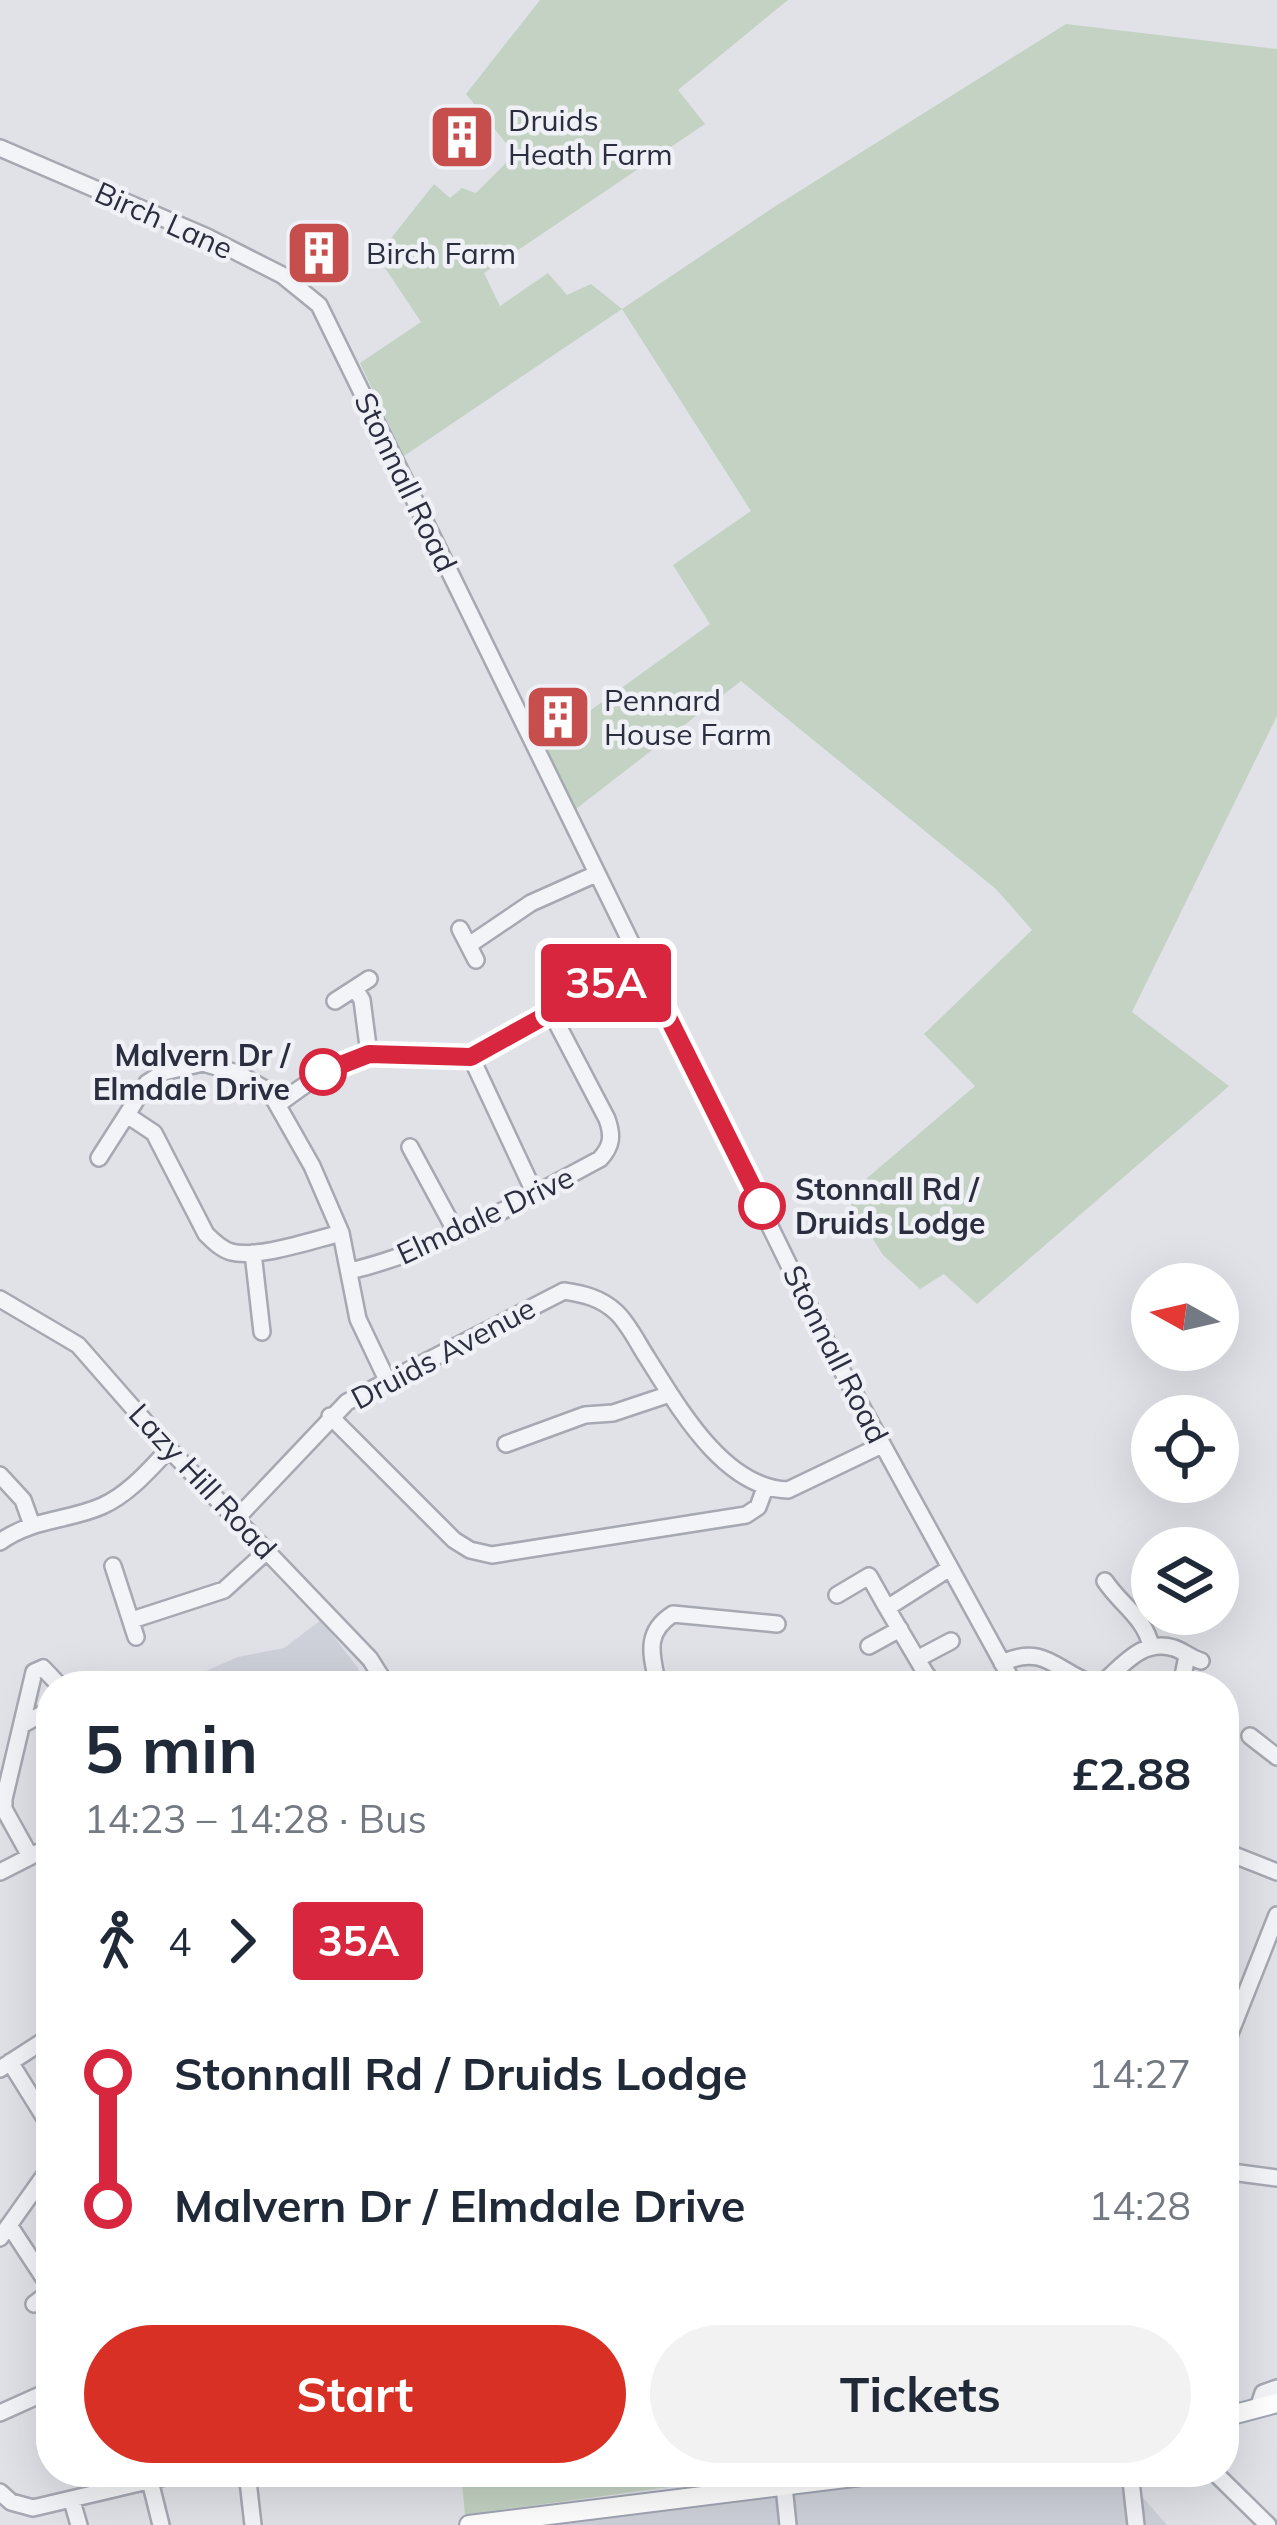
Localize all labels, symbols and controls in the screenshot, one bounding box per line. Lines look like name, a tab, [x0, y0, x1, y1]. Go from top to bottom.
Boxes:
place label: Druids Heath Farm	[508, 101, 673, 173]
building icon: Druids Heath Farm	[427, 102, 497, 172]
street label: Birch Lane	[89, 173, 239, 267]
building icon: Birch Farm	[284, 218, 354, 288]
place label: Birch Farm	[366, 234, 516, 272]
street label: Stonnall Road	[346, 386, 466, 578]
place label: Pennard House Farm	[604, 681, 772, 753]
building icon: Pennard House Farm	[523, 682, 593, 752]
line badge: 35A	[537, 944, 675, 1022]
text: 35A	[565, 956, 647, 1009]
place label: Malvern Dr / Elmdale Drive	[93, 1036, 292, 1108]
marker: Malvern Dr / Elmdale Drive	[301, 1050, 345, 1094]
street label: Elmdale Drive	[390, 1157, 580, 1273]
place label: Stonnall Rd / Druids Lodge	[795, 1170, 985, 1242]
marker: Stonnall Rd / Druids Lodge	[740, 1184, 784, 1228]
street label: Stonnall Road	[775, 1259, 897, 1449]
north arrow	[1131, 1263, 1239, 1371]
map controls	[1131, 1263, 1239, 1635]
street label: Druids Avenue	[344, 1289, 542, 1417]
street label: Lazy Hill Road	[121, 1395, 285, 1567]
button: locate	[1131, 1395, 1239, 1503]
button: layers	[1131, 1527, 1239, 1635]
text: 5 min	[84, 1707, 258, 1790]
text: £2.88	[1072, 1745, 1191, 1801]
text: 14:23 – 14:28 · Bus	[84, 1794, 427, 1843]
icon: walk	[84, 1908, 150, 1974]
icon: forward	[209, 1908, 275, 1974]
text: 35A	[317, 1914, 399, 1967]
text: 4	[168, 1917, 191, 1966]
text: Stonnall Rd / Druids Lodge	[174, 2045, 748, 2101]
text: 14:27	[1089, 2049, 1191, 2098]
text: Malvern Dr / Elmdale Drive	[174, 2177, 745, 2233]
text: 14:28	[1089, 2181, 1191, 2230]
button: Start	[84, 2325, 626, 2463]
button: Tickets	[650, 2325, 1191, 2463]

